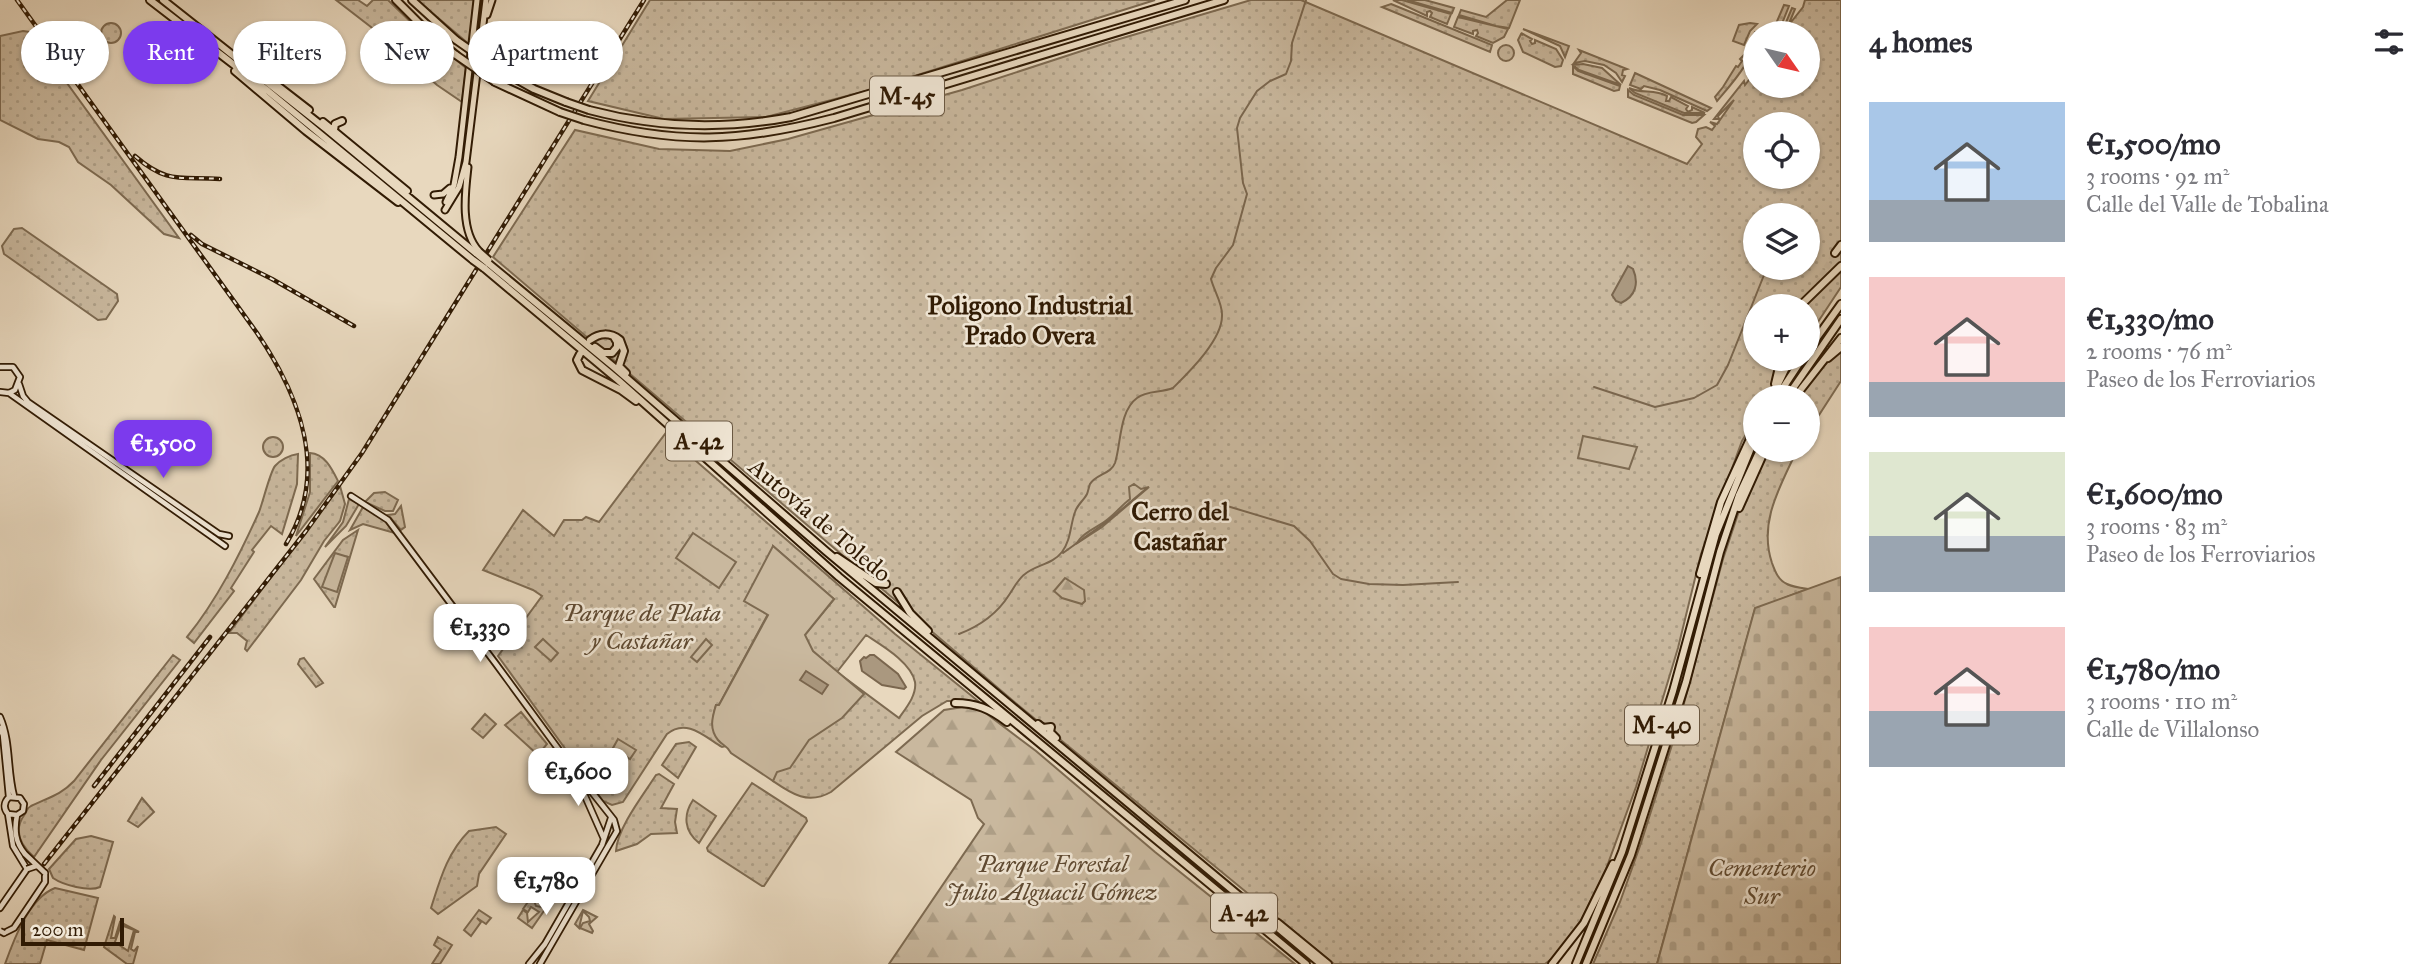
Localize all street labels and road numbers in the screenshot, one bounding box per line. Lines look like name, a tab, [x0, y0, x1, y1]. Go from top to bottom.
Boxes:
road number: M-45	[870, 76, 944, 116]
road number: A-42	[666, 422, 732, 461]
street label: Autovía de Toledo	[742, 451, 898, 588]
road number: M-40	[1625, 706, 1699, 744]
road number: A-42	[1211, 893, 1277, 932]

